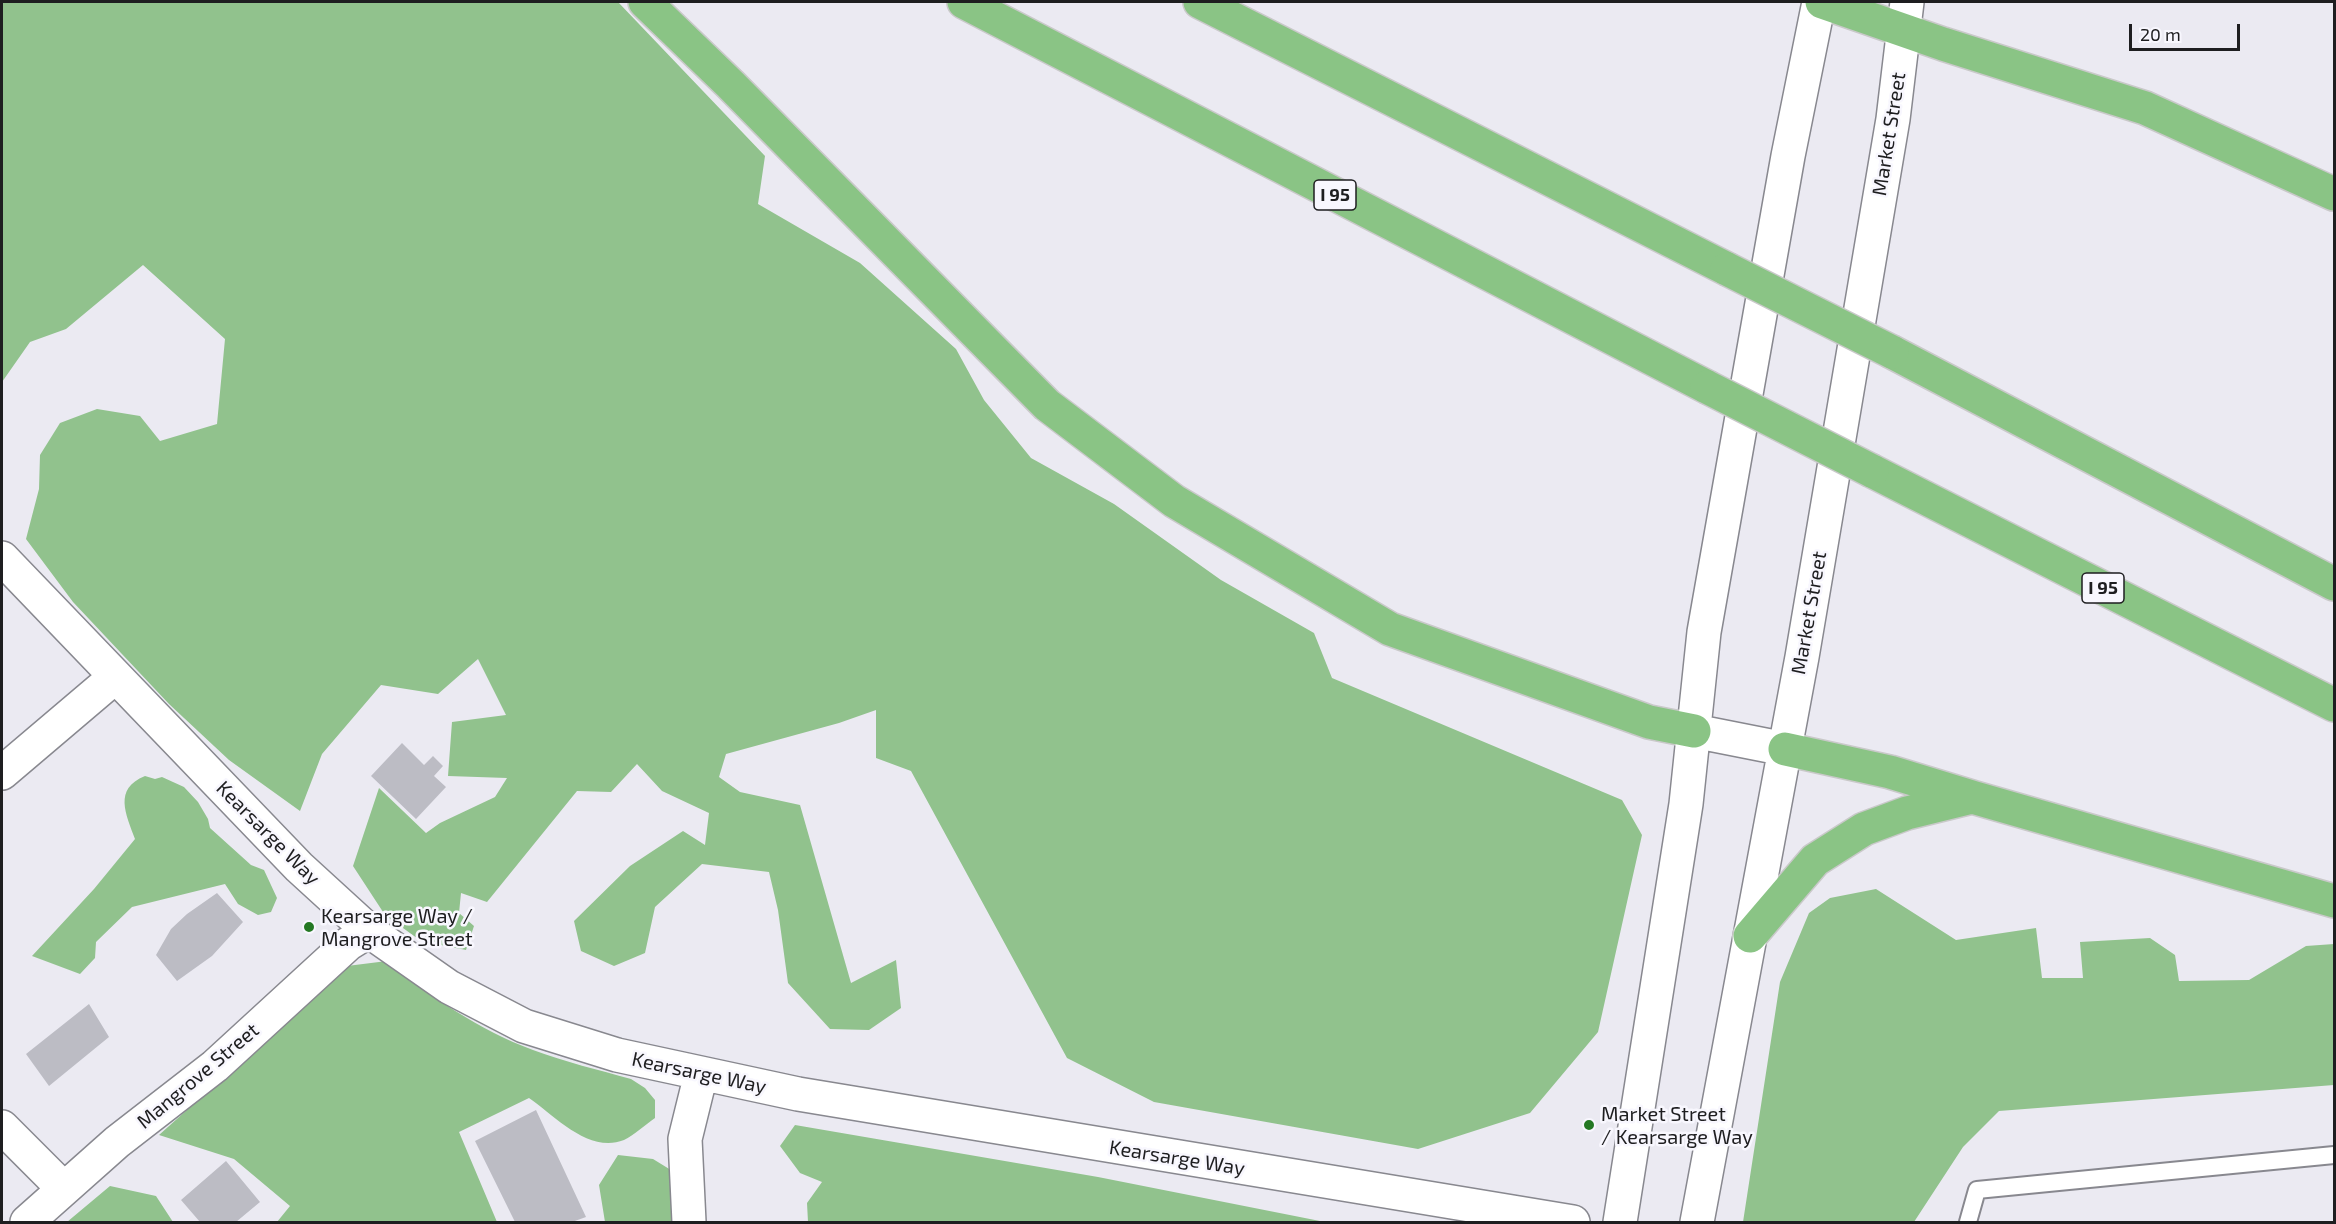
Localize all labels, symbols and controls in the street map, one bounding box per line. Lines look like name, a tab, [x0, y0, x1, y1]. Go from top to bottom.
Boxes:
scale bar	[2132, 12, 2243, 50]
text: 20 m	[2140, 23, 2181, 45]
street label: Market Street	[1867, 70, 1911, 198]
road number: I 95	[1314, 180, 1356, 210]
street label: Market Street	[1786, 549, 1832, 677]
road number: I 95	[2082, 573, 2124, 603]
street label: Kearsarge Way	[211, 776, 325, 890]
place label: Kearsarge Way / Mangrove Street	[321, 904, 473, 951]
marker: Kearsarge Way / Mangrove Street	[302, 920, 316, 934]
street label: Mangrove Street	[132, 1018, 264, 1134]
street label: Kearsarge Way	[630, 1047, 768, 1099]
place label: Market Street / Kearsarge Way	[1601, 1102, 1753, 1149]
marker: Market Street / Kearsarge Way	[1582, 1118, 1596, 1132]
street label: Kearsarge Way	[1107, 1135, 1247, 1181]

